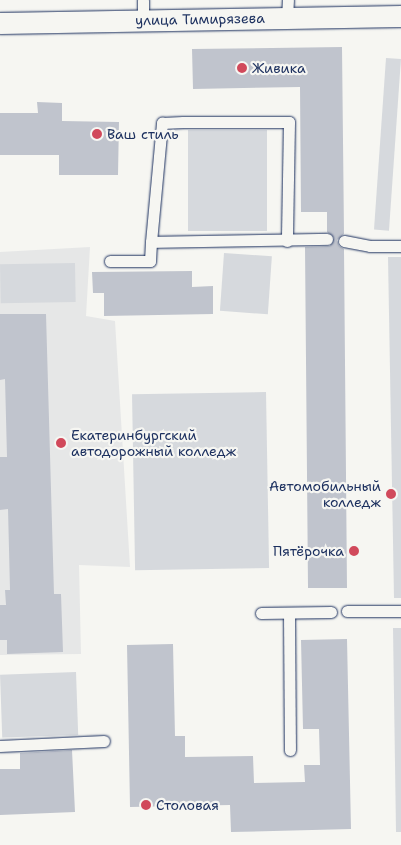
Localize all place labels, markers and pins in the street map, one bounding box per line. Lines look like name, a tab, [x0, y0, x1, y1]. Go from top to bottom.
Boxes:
place label: Живика	[252, 60, 306, 76]
marker: Живика	[236, 62, 248, 74]
place label: Ваш стиль	[107, 126, 179, 142]
marker: Ваш стиль	[91, 128, 103, 140]
place label: Екатеринбургский автодорожный колледж	[71, 427, 236, 460]
marker: Екатеринбургский автодорожный колледж	[55, 437, 67, 449]
place label: Автомобильный колледж	[269, 478, 381, 511]
marker: Автомобильный колледж	[385, 488, 397, 500]
place label: Пятёрочка	[273, 543, 344, 559]
marker: Пятёрочка	[348, 545, 360, 557]
place label: Столовая	[156, 797, 219, 813]
marker: Столовая	[140, 799, 152, 811]

